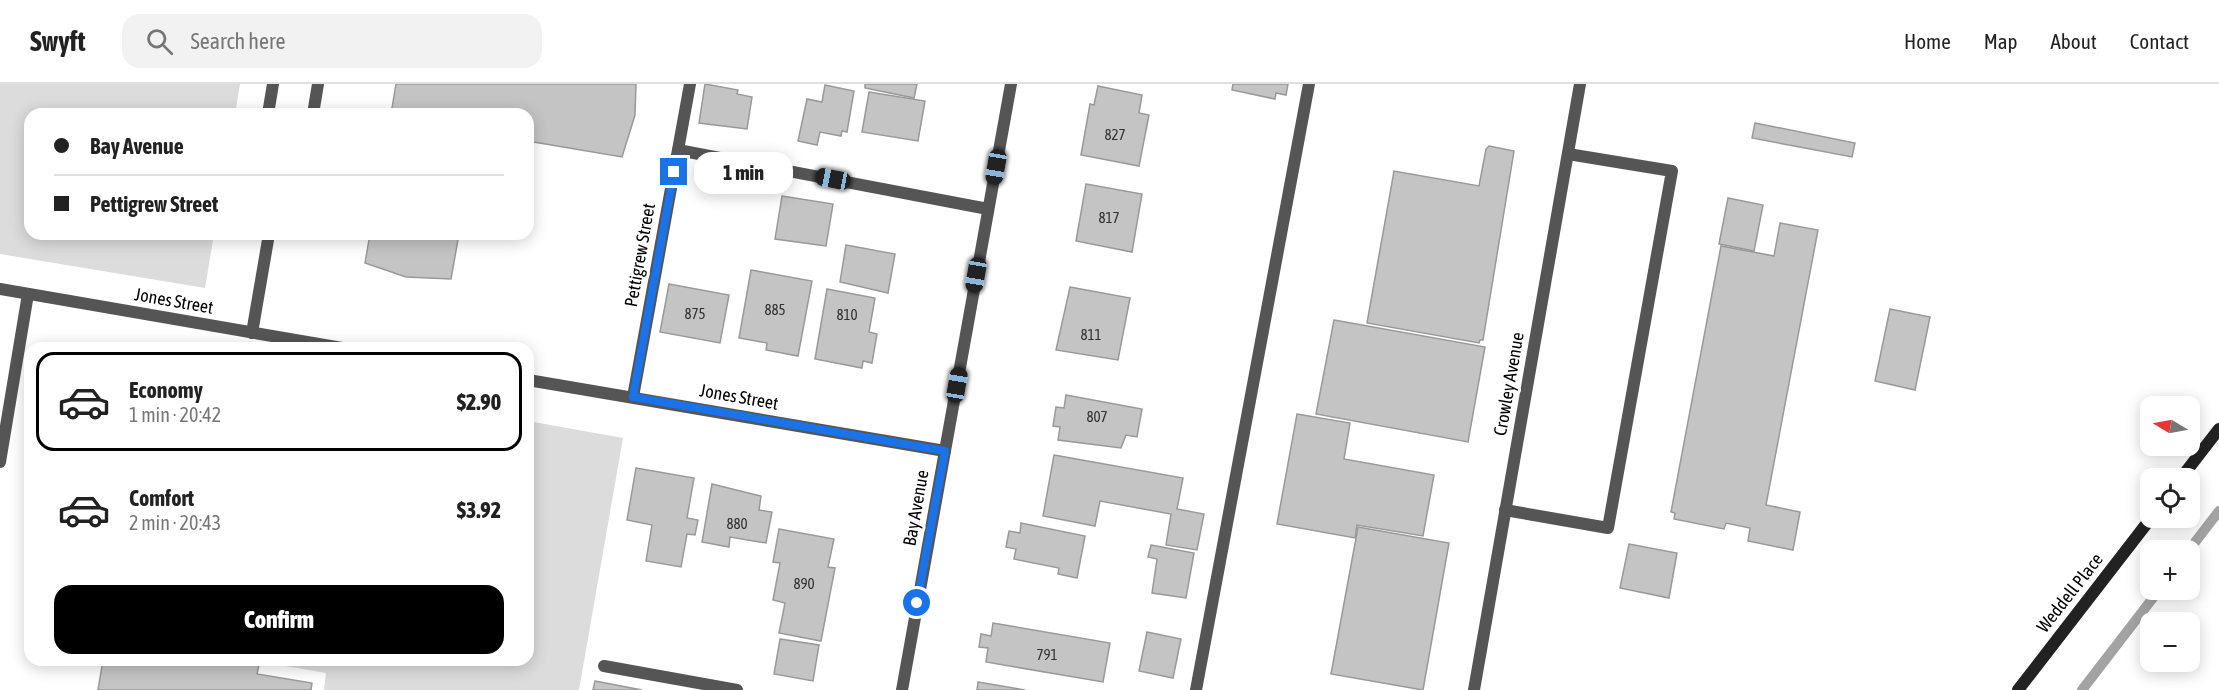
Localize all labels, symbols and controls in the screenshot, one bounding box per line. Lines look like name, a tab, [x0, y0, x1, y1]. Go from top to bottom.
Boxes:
search box	[122, 14, 542, 68]
text: Swyft	[30, 25, 86, 57]
icon: search	[143, 25, 176, 58]
text: Search here	[191, 28, 285, 54]
text: Home	[1904, 29, 1951, 53]
text: Map	[1984, 29, 2018, 53]
text: About	[2051, 29, 2097, 53]
text: Contact	[2130, 29, 2189, 53]
house number: 827	[1104, 126, 1126, 143]
text: Bay Avenue	[90, 133, 184, 159]
car	[984, 148, 1008, 186]
callout: 1 min	[695, 151, 794, 193]
route end	[660, 158, 687, 185]
text: 1 min	[723, 161, 764, 184]
car	[814, 167, 852, 191]
text: Pettigrew Street	[90, 191, 218, 217]
street label: Pettigrew Street	[620, 201, 659, 308]
house number: 817	[1098, 209, 1120, 226]
car	[964, 256, 988, 294]
street label: Jones Street	[133, 283, 215, 318]
house number: 885	[764, 301, 786, 318]
house number: 875	[684, 305, 706, 322]
house number: 810	[836, 306, 858, 323]
house number: 811	[1080, 326, 1102, 343]
street label: Crowley Avenue	[1489, 331, 1528, 437]
car	[945, 366, 969, 404]
icon: car	[57, 375, 111, 429]
text: Economy	[129, 377, 203, 403]
street label: Jones Street	[698, 379, 780, 414]
text: $2.90	[457, 389, 501, 415]
north arrow	[2140, 396, 2200, 456]
map controls	[2140, 396, 2200, 672]
text: 1 min · 20:42	[129, 403, 221, 426]
house number: 807	[1086, 408, 1108, 425]
street label: Bay Avenue	[899, 468, 932, 547]
button: locate	[2140, 468, 2200, 528]
icon: car	[57, 483, 111, 537]
text: Comfort	[129, 485, 194, 511]
text: $3.92	[457, 497, 501, 523]
text: 2 min · 20:43	[129, 511, 221, 534]
house number: 880	[726, 515, 748, 532]
button: +	[2140, 540, 2200, 600]
street label: Weddell Place	[2032, 549, 2107, 636]
house number: 890	[793, 575, 815, 592]
button: Confirm	[54, 585, 504, 654]
route start	[903, 589, 930, 616]
button: −	[2140, 612, 2200, 672]
house number: 791	[1036, 646, 1058, 663]

